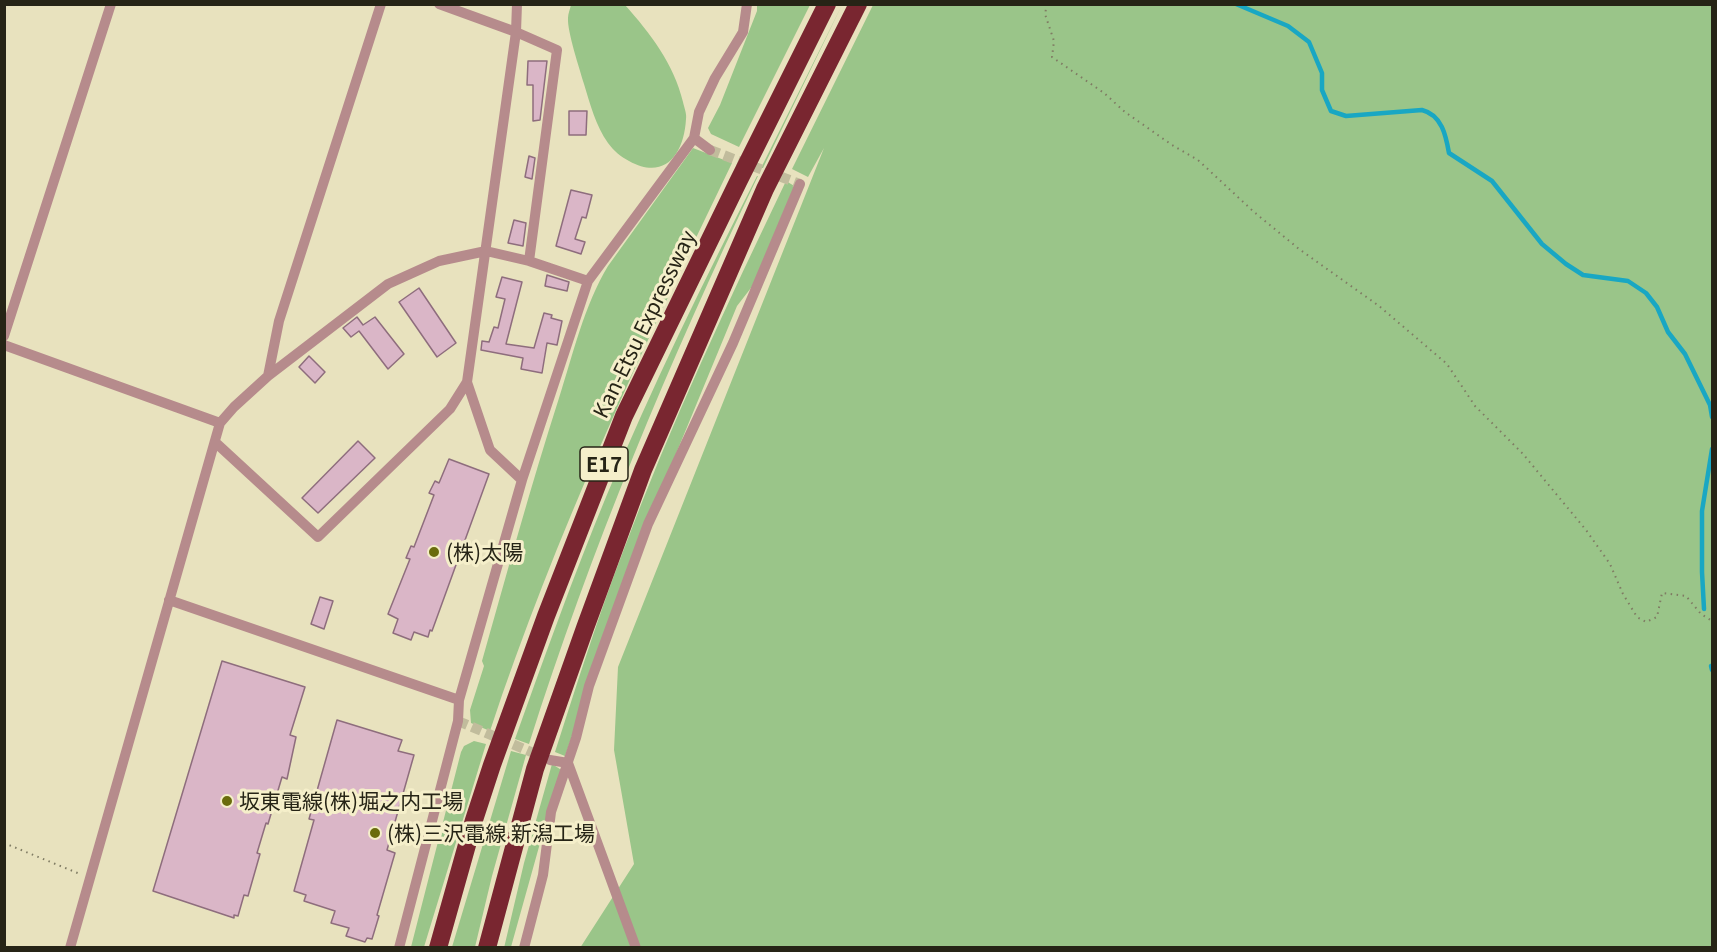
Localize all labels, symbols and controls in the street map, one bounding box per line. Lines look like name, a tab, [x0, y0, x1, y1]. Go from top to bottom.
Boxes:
street label: Kan-Etsu Expressway	[588, 226, 700, 422]
road number: E17	[580, 447, 628, 481]
place label: (株)太陽	[446, 539, 523, 565]
marker: (株)太陽	[427, 545, 441, 559]
place label: 坂東電線(株)堀之内工場	[239, 788, 463, 814]
marker: 坂東電線(株)堀之内工場	[220, 794, 234, 808]
place label: (株)三沢電線 新潟工場	[387, 820, 595, 846]
marker: (株)三沢電線 新潟工場	[368, 826, 382, 840]

